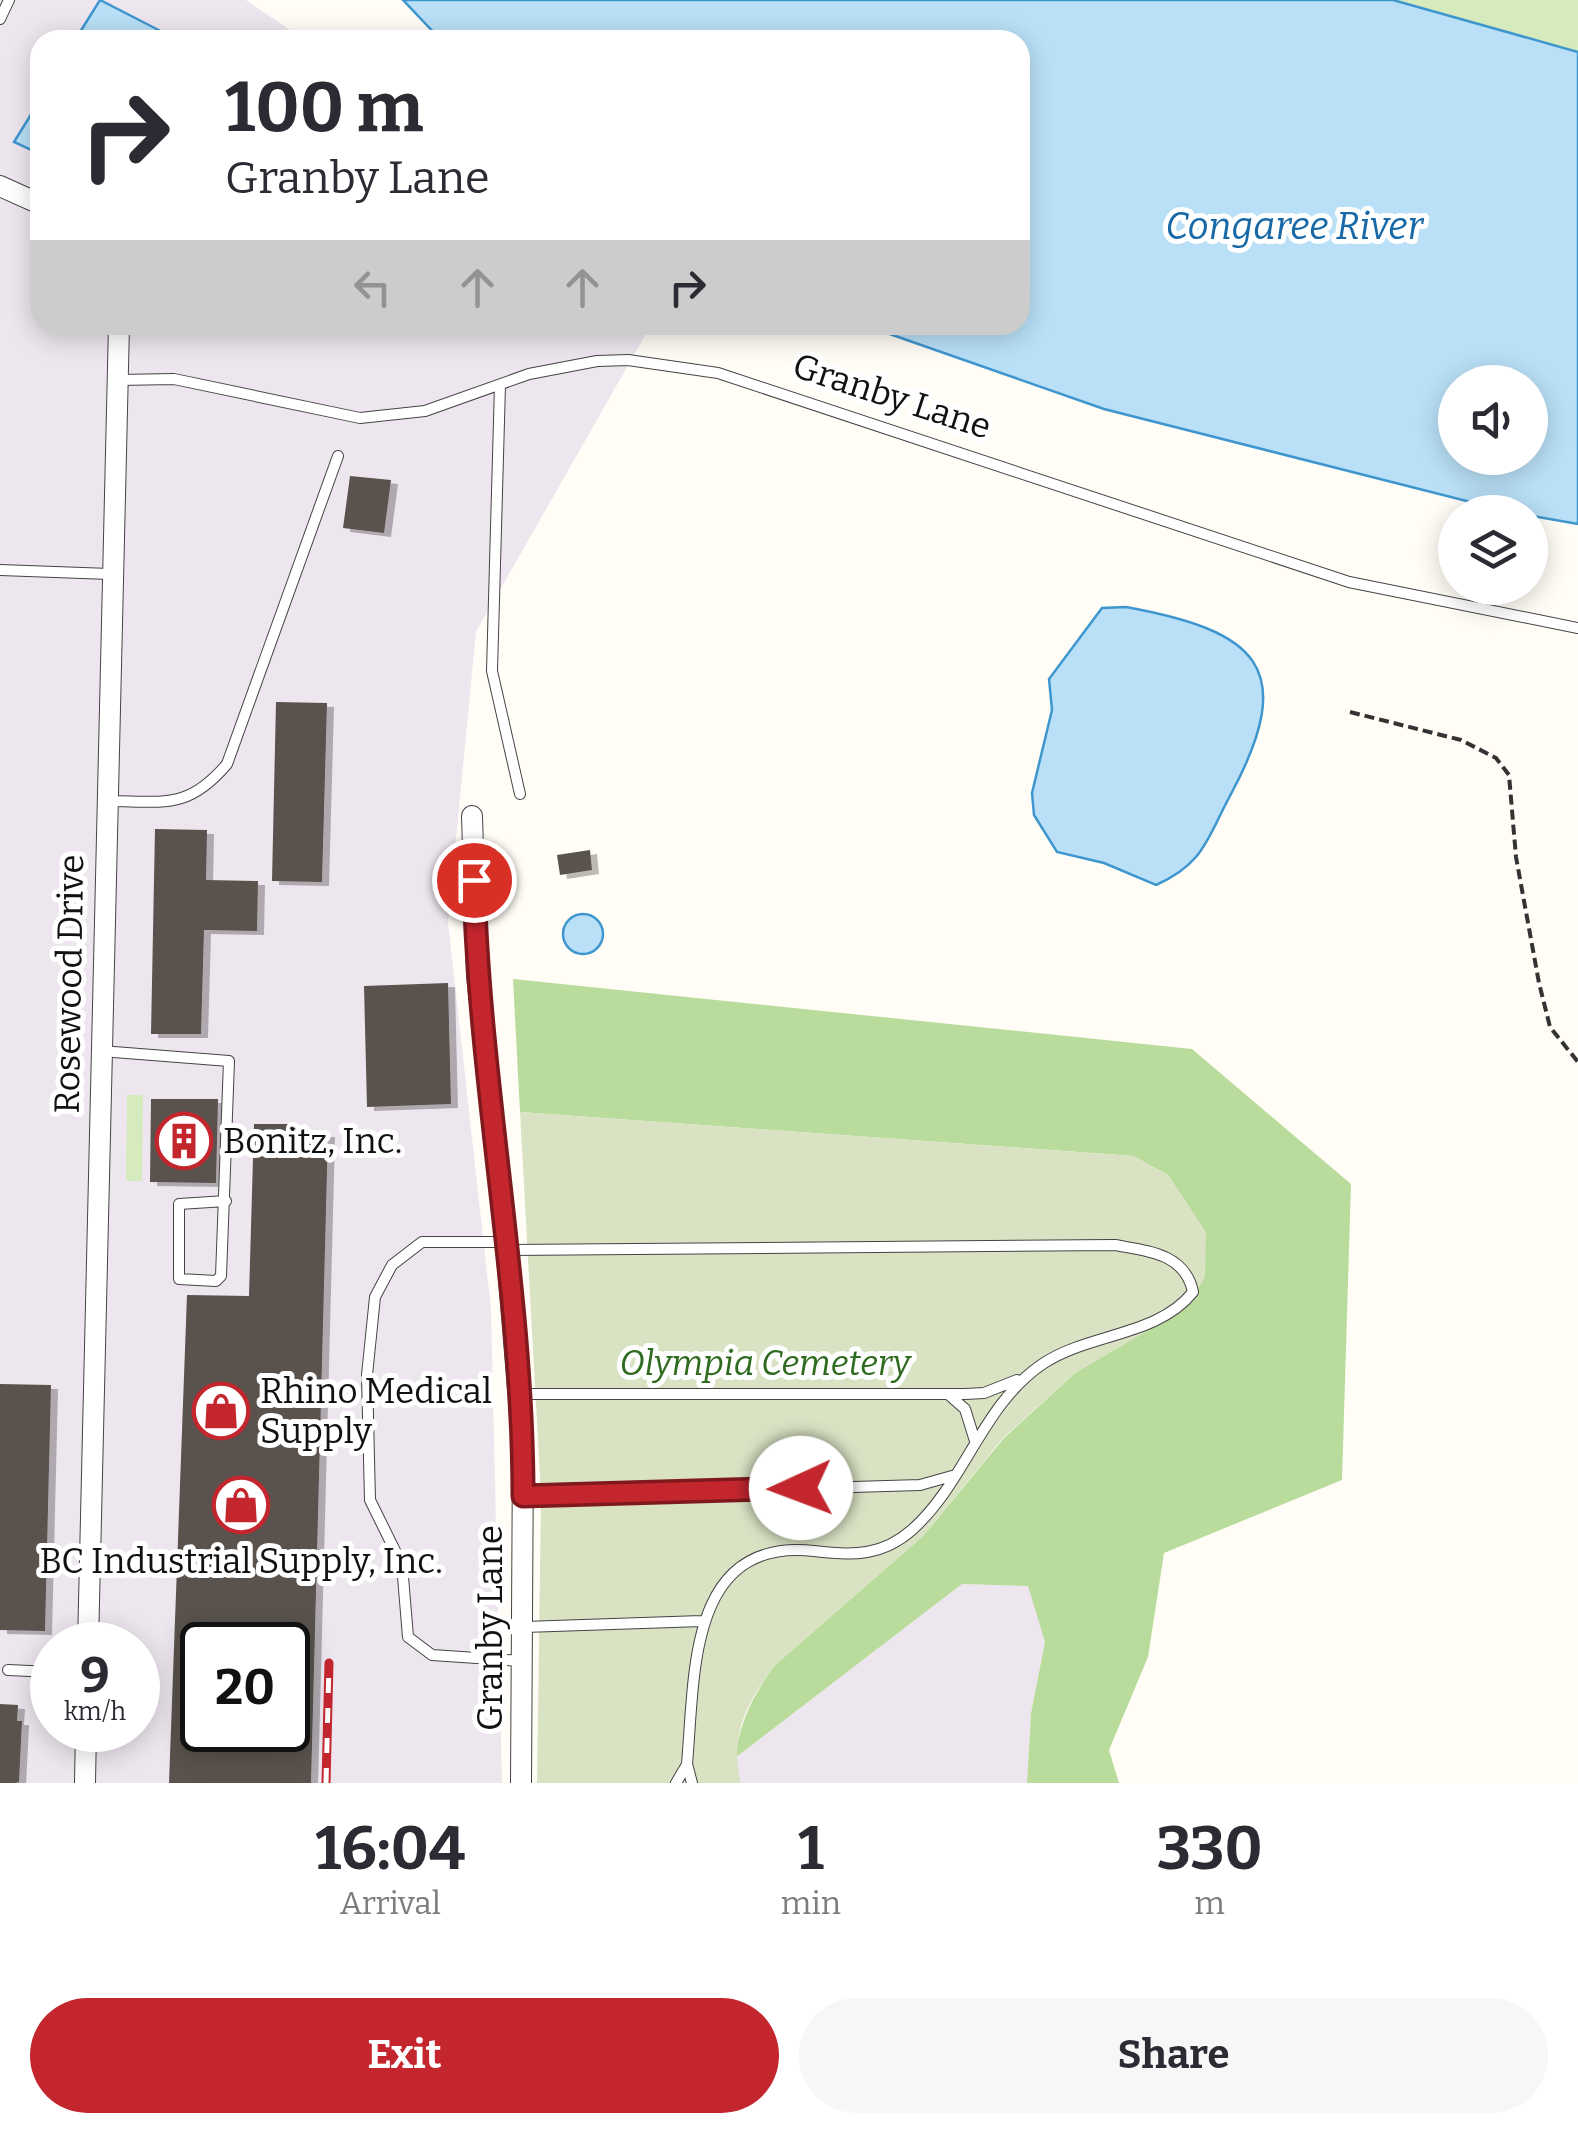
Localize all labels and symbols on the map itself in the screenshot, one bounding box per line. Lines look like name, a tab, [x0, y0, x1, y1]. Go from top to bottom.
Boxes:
water label: Congaree River	[1165, 203, 1424, 249]
street label: Granby Lane	[788, 344, 996, 448]
pin	[432, 838, 517, 923]
street label: Rosewood Drive	[46, 854, 92, 1114]
building icon: Bonitz, Inc.	[154, 1111, 214, 1171]
place label: Bonitz, Inc.	[223, 1120, 402, 1162]
park label: Olympia Cemetery	[620, 1342, 913, 1384]
place label: Rhino Medical Supply	[260, 1370, 492, 1452]
shop icon: Rhino Medical Supply	[191, 1381, 251, 1441]
position arrow	[749, 1436, 853, 1540]
shop icon: BC Industrial Supply, Inc.	[211, 1475, 271, 1535]
street label: Granby Lane	[469, 1525, 511, 1731]
place label: BC Industrial Supply, Inc.	[39, 1540, 443, 1582]
speed limit sign: 20	[180, 1622, 310, 1752]

